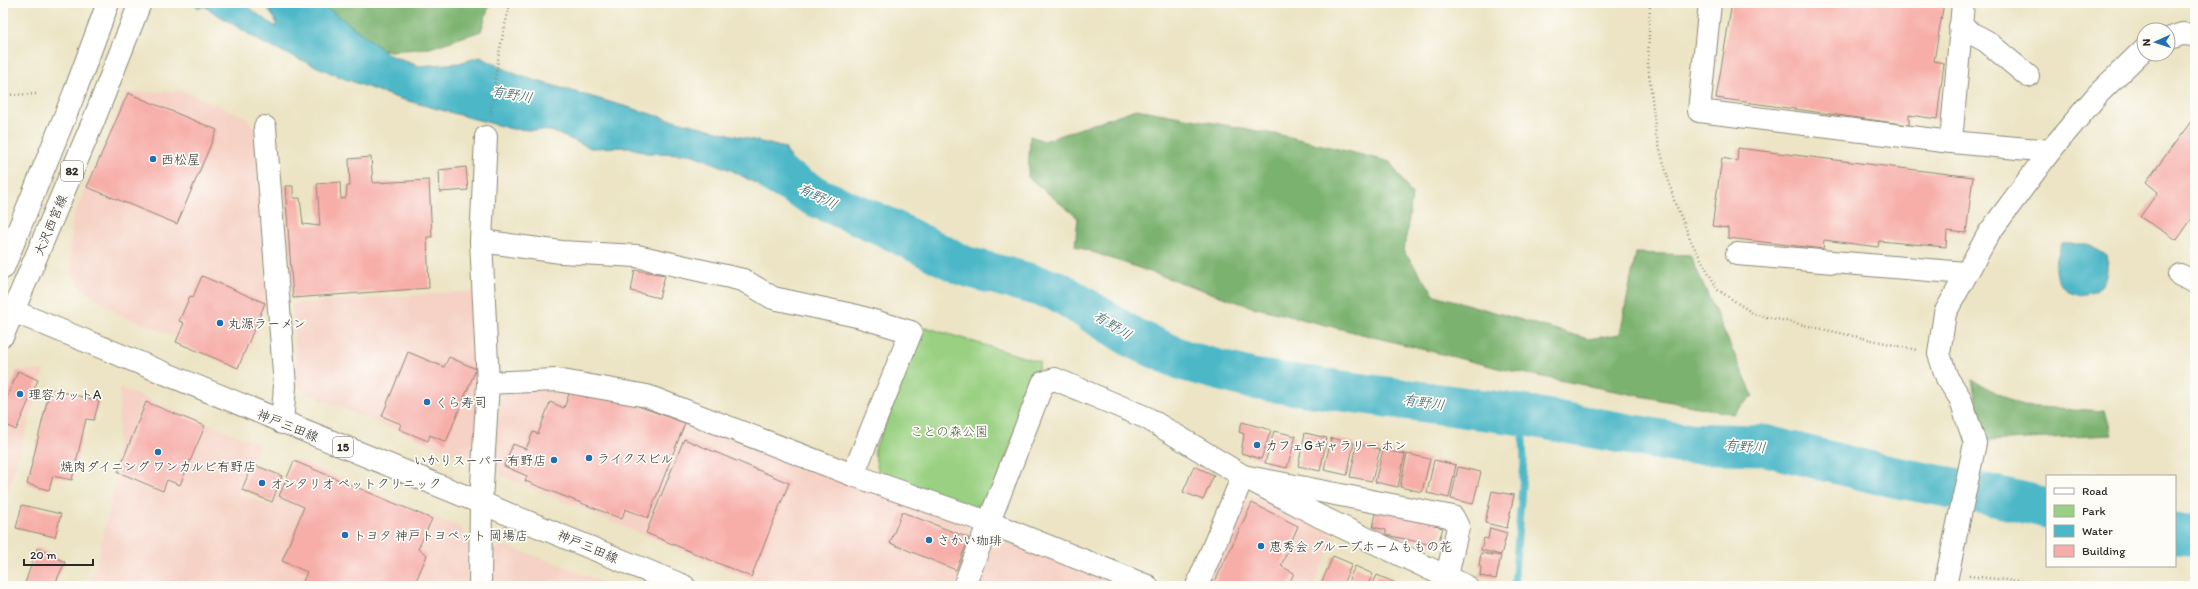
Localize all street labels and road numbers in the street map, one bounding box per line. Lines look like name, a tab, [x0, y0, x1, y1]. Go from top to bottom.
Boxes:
road number: 82	[61, 161, 83, 181]
street label: 大沢西宮線	[31, 191, 70, 258]
street label: 神戸三田線	[255, 406, 322, 445]
road number: 15	[333, 437, 353, 457]
street label: 神戸三田線	[555, 527, 622, 566]

